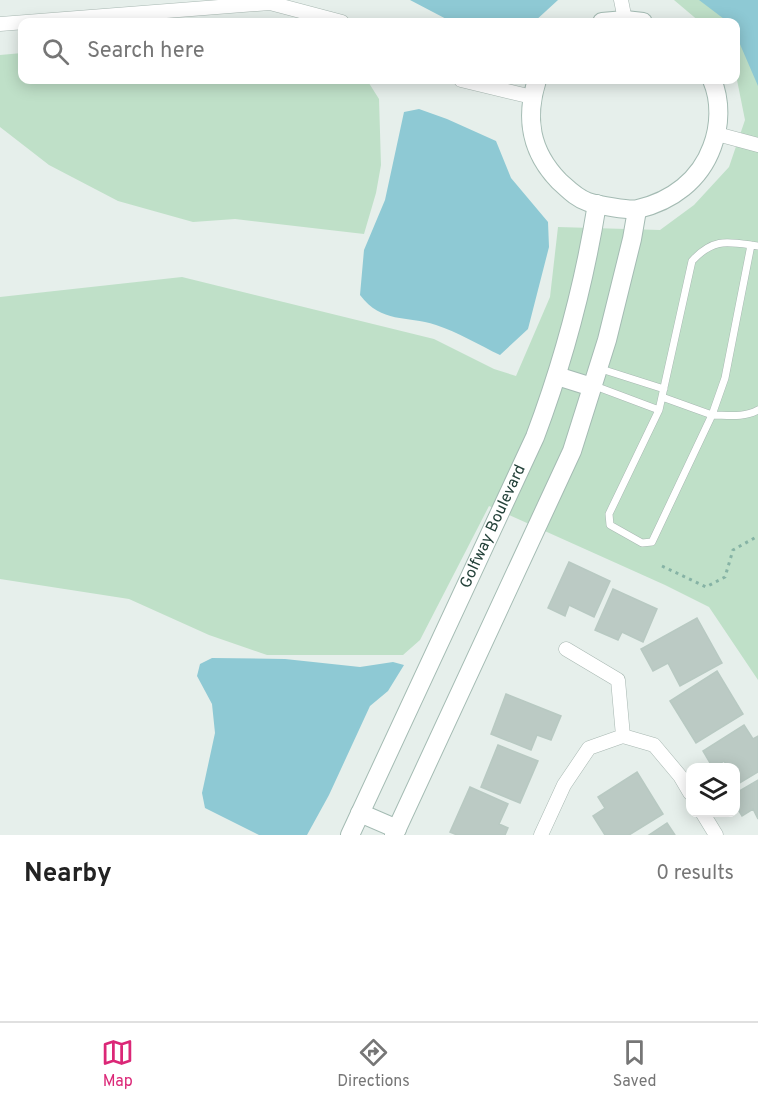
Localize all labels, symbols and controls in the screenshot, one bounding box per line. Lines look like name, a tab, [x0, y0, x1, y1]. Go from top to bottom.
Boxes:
search box	[18, 18, 740, 84]
icon: search	[39, 35, 72, 68]
text: Search here	[87, 38, 205, 65]
street label: Golfway Boulevard	[456, 462, 531, 592]
map controls	[686, 763, 740, 817]
button: layers	[686, 763, 740, 817]
text: Nearby	[24, 858, 112, 891]
text: 0 results	[656, 861, 734, 887]
tab: Map	[101, 1036, 134, 1092]
tab: Directions	[337, 1036, 410, 1092]
tab: Saved	[613, 1036, 657, 1092]

